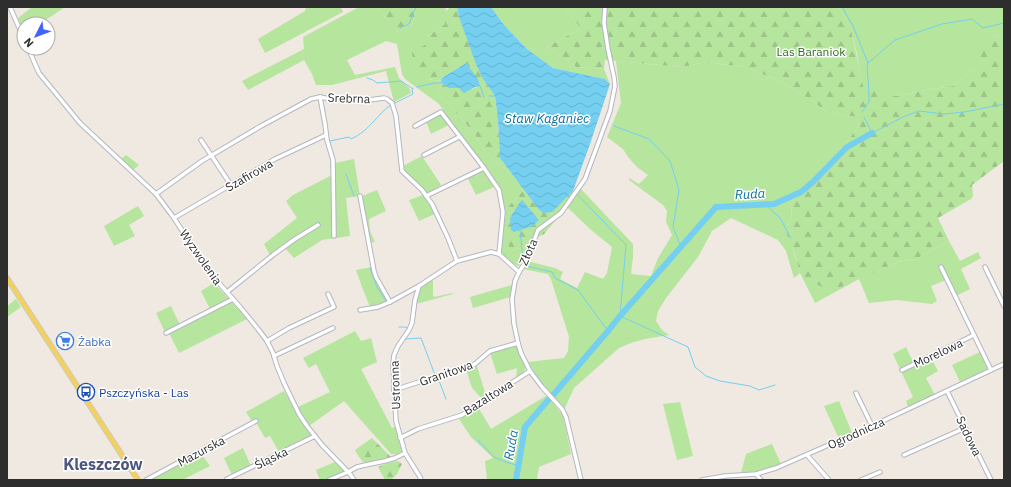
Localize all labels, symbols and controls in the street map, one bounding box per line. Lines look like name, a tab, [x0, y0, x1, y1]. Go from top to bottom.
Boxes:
north arrow	[16, 16, 56, 56]
text: N	[21, 35, 36, 50]
park label: Las Baraniok	[777, 44, 846, 59]
street label: Srebrna	[328, 90, 371, 106]
water label: Staw Kaganiec	[505, 110, 590, 127]
street label: Szafirowa	[223, 155, 276, 195]
water label: Ruda	[734, 185, 766, 203]
street label: Wyzwolenia	[176, 226, 226, 288]
street label: Złota	[516, 236, 541, 268]
supermarket icon: Żabka	[55, 331, 75, 351]
place label: Żabka	[78, 334, 112, 349]
street label: Morelowa	[911, 335, 966, 371]
street label: Granitowa	[417, 357, 475, 389]
street label: Ustronna	[387, 360, 403, 410]
street label: Bazaltowa	[460, 376, 516, 418]
bus stop icon: Pszczyńska - Las	[76, 382, 96, 402]
place label: Pszczyńska - Las	[99, 385, 189, 400]
street label: Ogrodnicza	[825, 414, 887, 452]
street label: Sadowa	[953, 414, 985, 459]
water label: Ruda	[500, 429, 522, 461]
street label: Mazurska	[175, 432, 228, 470]
street label: Śląska	[252, 443, 291, 472]
district label: Kleszczów	[63, 454, 143, 474]

